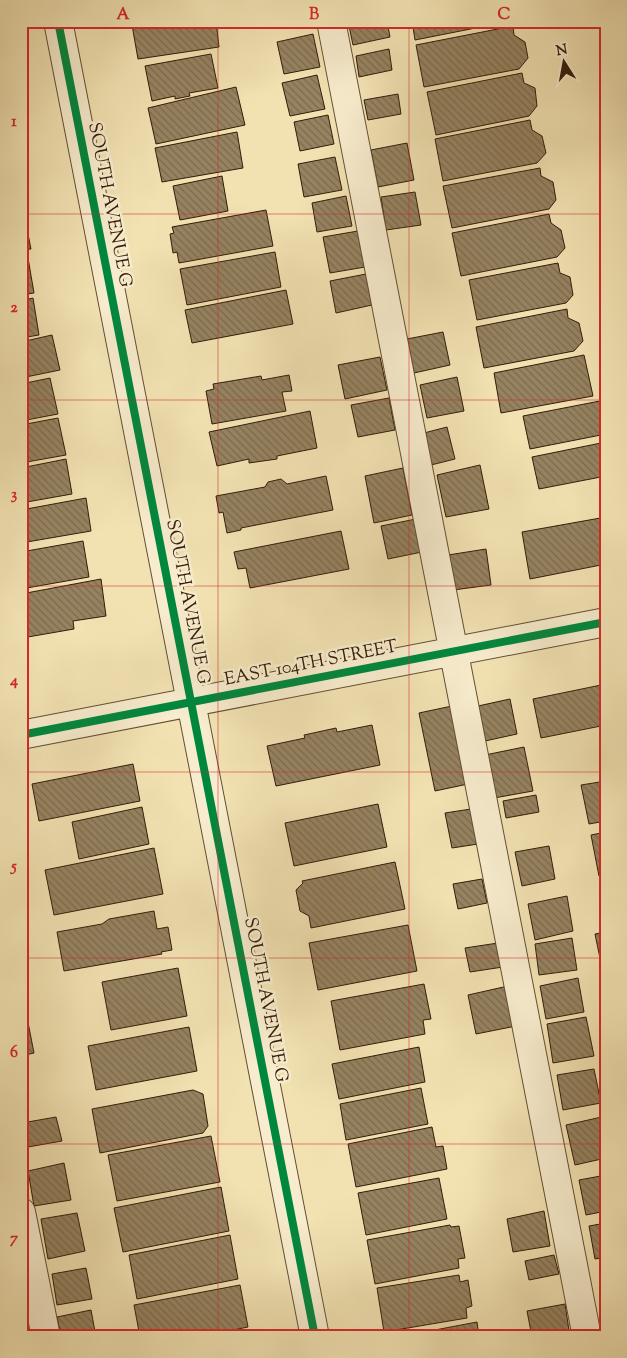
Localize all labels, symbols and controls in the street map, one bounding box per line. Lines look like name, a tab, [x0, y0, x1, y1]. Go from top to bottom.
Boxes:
text: A	[117, 4, 130, 27]
text: B	[309, 4, 319, 27]
text: C	[498, 4, 511, 27]
north arrow	[540, 38, 590, 88]
text: N	[555, 40, 569, 62]
text: 1	[11, 111, 17, 134]
street label: SOUTH AVENUE G	[80, 120, 138, 290]
text: 2	[10, 297, 18, 320]
text: 3	[11, 484, 18, 507]
street label: SOUTH AVENUE G	[158, 517, 216, 687]
street label: EAST 104TH STREET	[222, 634, 400, 694]
text: 4	[9, 670, 18, 693]
text: 5	[9, 856, 17, 879]
street label: SOUTH AVENUE G	[236, 915, 294, 1085]
text: 6	[10, 1042, 18, 1065]
text: 7	[10, 1228, 19, 1251]

